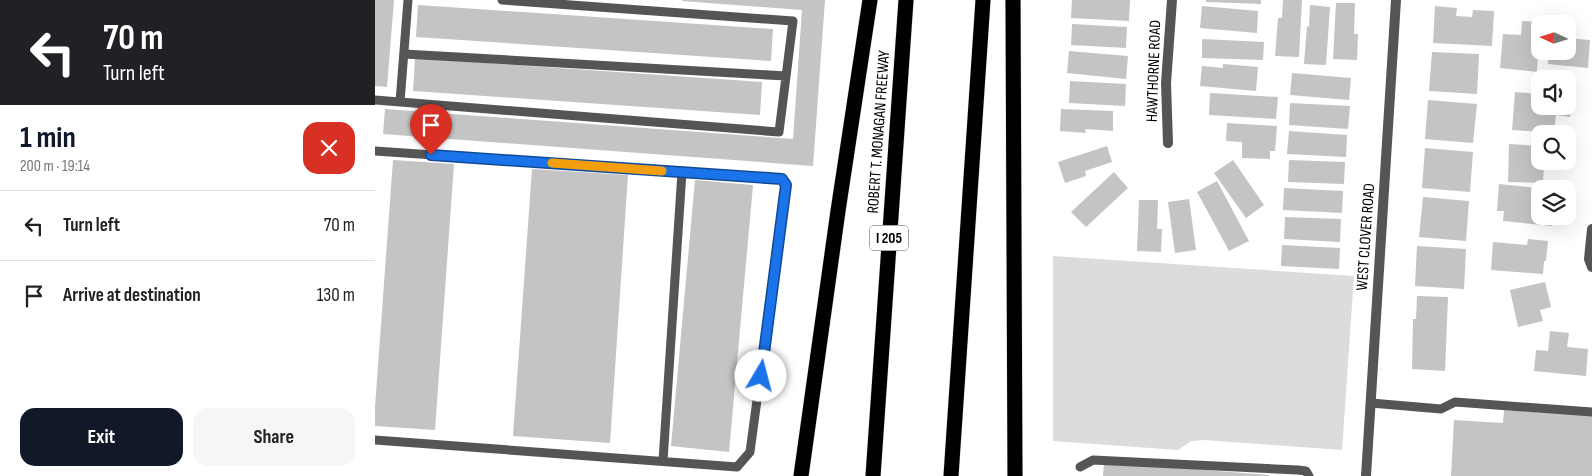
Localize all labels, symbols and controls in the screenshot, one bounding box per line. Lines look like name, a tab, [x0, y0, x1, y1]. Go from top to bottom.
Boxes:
north arrow	[1531, 15, 1576, 60]
map controls	[1531, 15, 1576, 225]
text: 70 m	[103, 17, 163, 60]
icon: left	[20, 20, 85, 85]
street label: HAWTHORNE ROAD	[1143, 20, 1165, 122]
street label: ROBERT T. MONAGAN FREEWAY	[864, 49, 894, 214]
text: Turn left	[103, 60, 165, 87]
button: sound	[1531, 70, 1576, 115]
pin	[410, 104, 452, 155]
icon: arrive	[417, 111, 445, 139]
text: 1 min	[20, 120, 76, 156]
button: close	[303, 122, 355, 174]
button: search	[1531, 125, 1576, 170]
text: 200 m · 19:14	[20, 157, 90, 176]
button: layers	[1531, 180, 1576, 225]
street label: WEST CLOVER ROAD	[1353, 183, 1379, 291]
icon: left	[20, 212, 48, 240]
text: Turn left	[63, 214, 120, 237]
text: 70 m	[324, 214, 355, 237]
road number: I 205	[870, 226, 908, 250]
icon: arrive	[20, 282, 48, 310]
text: Arrive at destination	[63, 284, 201, 307]
text: 130 m	[317, 284, 355, 307]
position arrow	[734, 349, 786, 401]
button: Exit	[20, 408, 183, 466]
button: Share	[193, 408, 355, 466]

